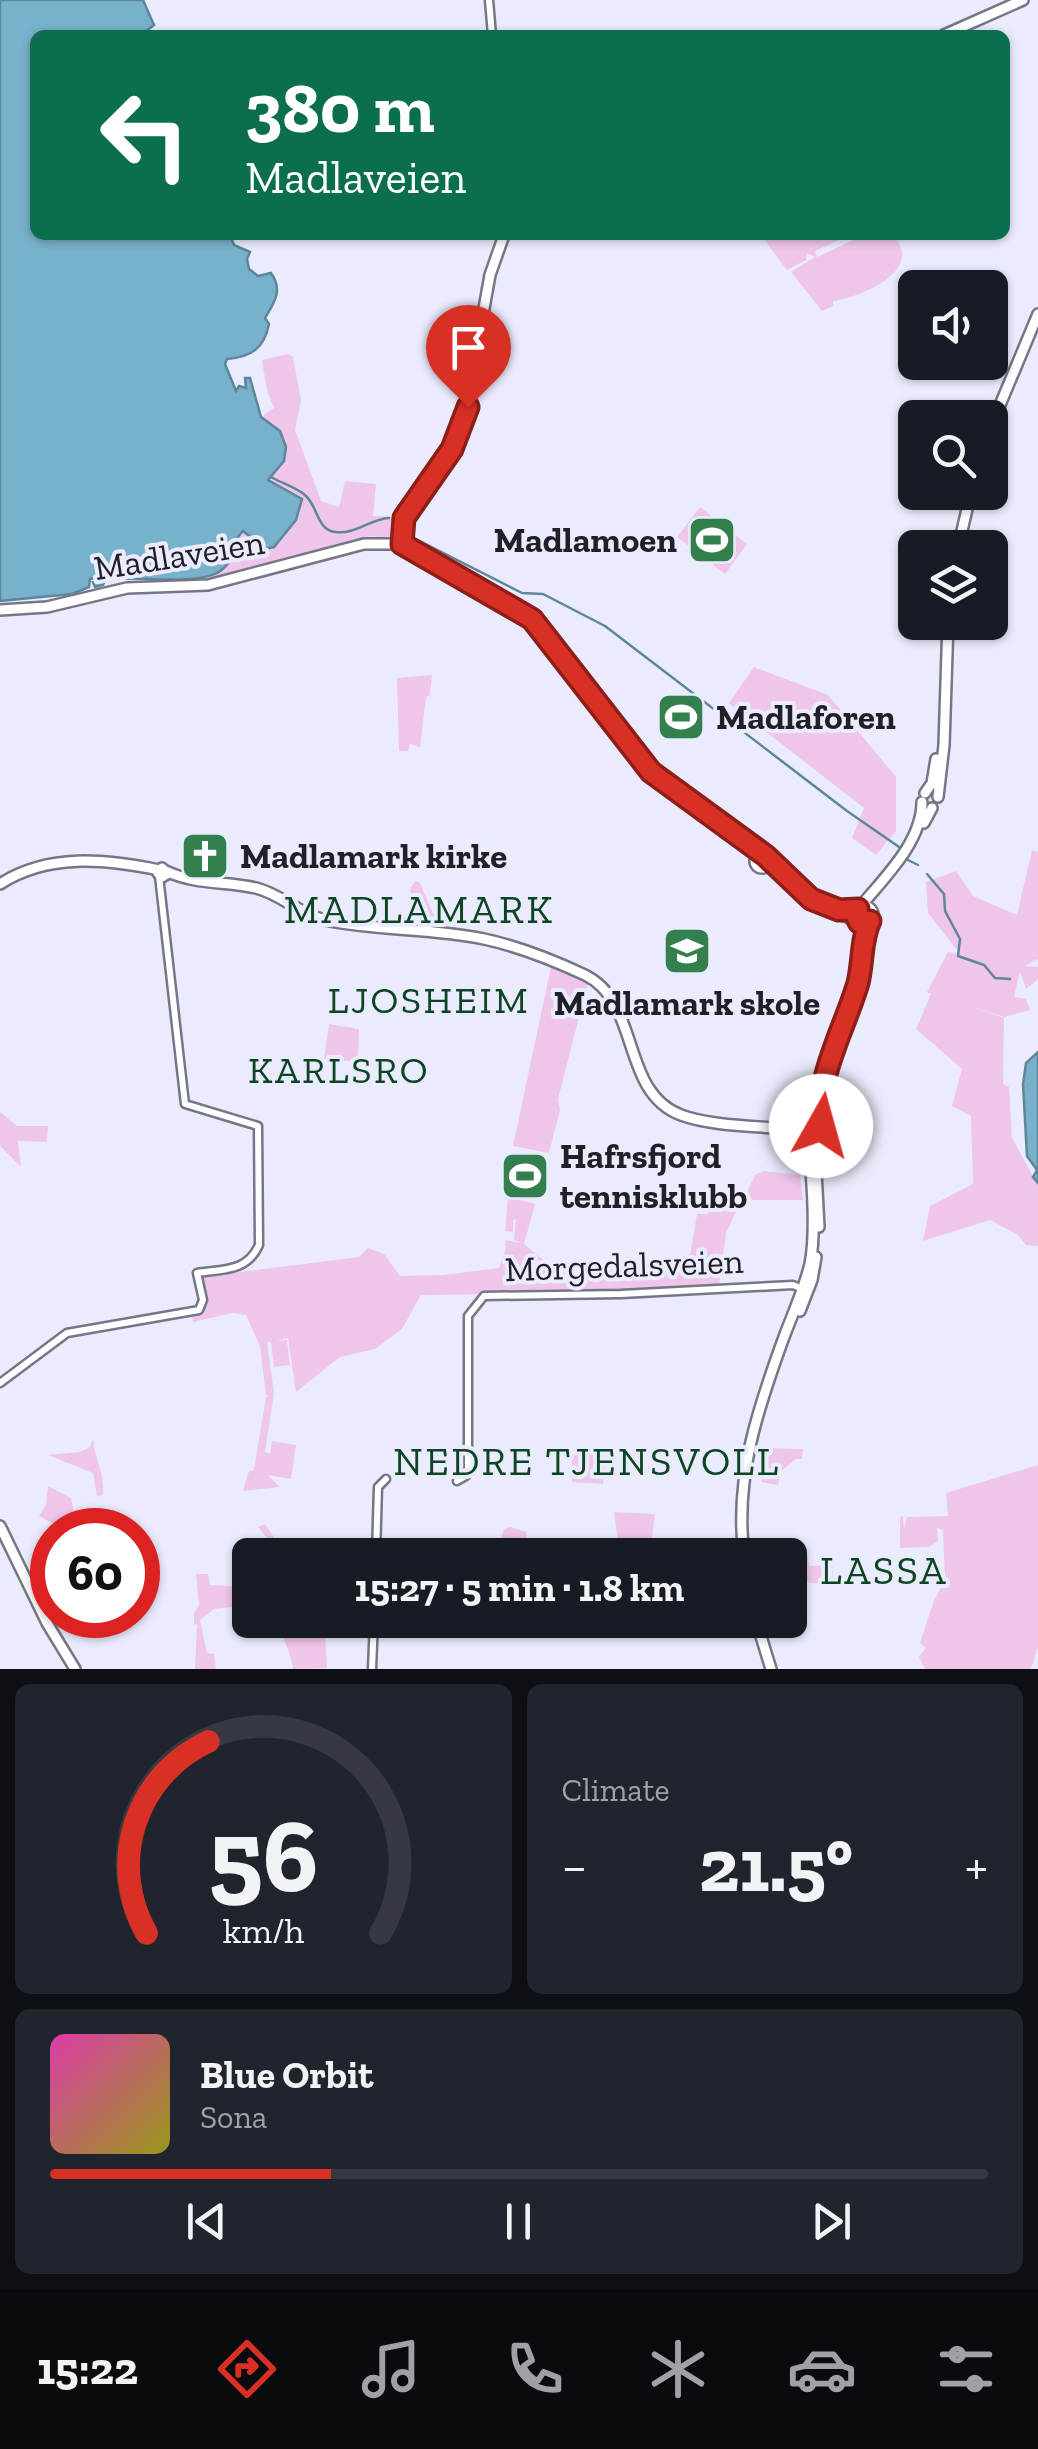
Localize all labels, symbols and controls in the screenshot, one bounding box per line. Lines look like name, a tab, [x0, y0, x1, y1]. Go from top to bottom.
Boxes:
text: 380 m	[245, 66, 435, 150]
icon: left	[80, 70, 210, 200]
text: Madlaveien	[245, 151, 466, 205]
map controls	[898, 270, 1008, 640]
button: sound	[898, 270, 1008, 380]
pin	[426, 305, 511, 408]
icon: arrive	[441, 320, 496, 375]
button: search	[898, 400, 1008, 510]
sports icon: Madlamoen	[686, 514, 738, 566]
place label: Madlamoen	[494, 519, 677, 561]
street label: Madlaveien	[91, 521, 267, 589]
button: layers	[898, 530, 1008, 640]
sports icon: Madlaforen	[655, 691, 707, 743]
place label: Madlaforen	[716, 696, 896, 738]
church icon: Madlamark kirke	[179, 830, 231, 882]
place label: Madlamark kirke	[240, 835, 507, 877]
district label: MADLAMARK	[284, 885, 554, 933]
school or university icon: Madlamark skole	[661, 925, 713, 977]
district label: LJOSHEIM	[328, 977, 530, 1023]
place label: Madlamark skole	[554, 982, 820, 1024]
district label: KARLSRO	[248, 1047, 430, 1093]
position arrow	[769, 1074, 873, 1178]
place label: Hafrsfjord tennisklubb	[560, 1135, 747, 1217]
sports icon: Hafrsfjord tennisklubb	[499, 1150, 551, 1202]
street label: Morgedalsveien	[504, 1240, 744, 1290]
district label: NEDRE TJENSVOLL	[393, 1437, 781, 1485]
speed limit sign: 60	[30, 1508, 160, 1638]
district label: LASSA	[820, 1546, 948, 1594]
text: 15:27 · 5 min · 1.8 km	[355, 1565, 684, 1611]
text: Climate	[562, 1771, 670, 1809]
text: 56	[208, 1793, 318, 1918]
text: 21.5°	[699, 1820, 853, 1910]
text: −	[562, 1833, 587, 1899]
text: +	[965, 1833, 988, 1899]
text: km/h	[222, 1909, 304, 1952]
text: Blue Orbit	[200, 2052, 373, 2098]
text: Sona	[200, 2098, 267, 2136]
icon: previous	[179, 2194, 234, 2249]
icon: pause	[491, 2194, 546, 2249]
icon: next	[804, 2194, 859, 2249]
icon: directions	[212, 2334, 282, 2404]
icon: music	[356, 2334, 426, 2404]
icon: phone	[500, 2334, 570, 2404]
icon: climate	[643, 2334, 713, 2404]
icon: car	[787, 2334, 857, 2404]
icon: filters	[931, 2334, 1001, 2404]
text: 15:22	[37, 2342, 138, 2396]

